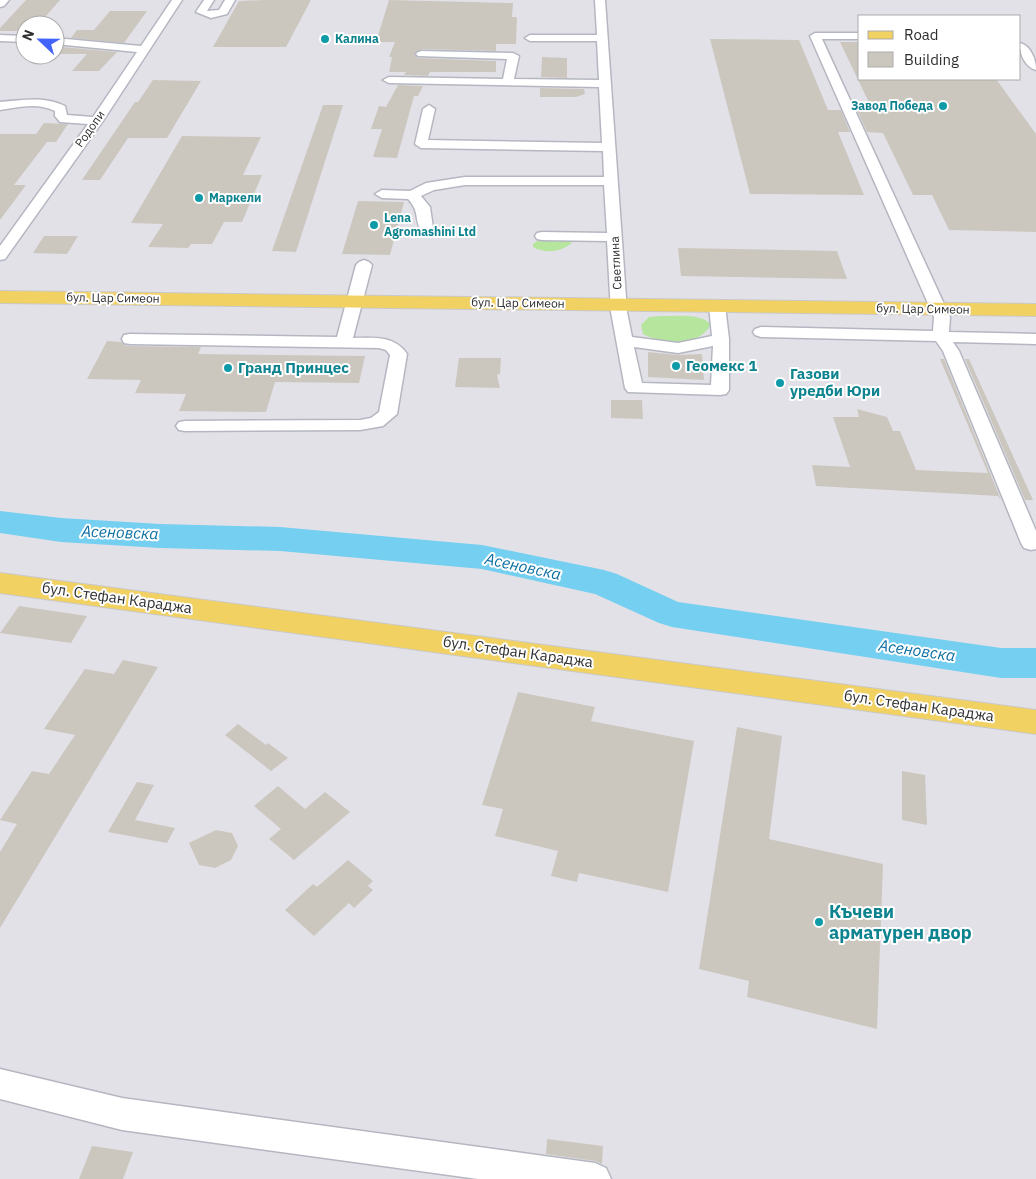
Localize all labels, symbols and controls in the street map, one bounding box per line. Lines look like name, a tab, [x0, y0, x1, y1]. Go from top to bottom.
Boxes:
north arrow	[15, 15, 65, 65]
legend	[858, 15, 1021, 80]
text: Road	[904, 25, 939, 44]
text: N	[18, 27, 38, 43]
place label: Калина	[335, 31, 379, 46]
marker: Калина	[319, 33, 331, 45]
text: Building	[904, 50, 959, 69]
place label: Завод Победа	[851, 98, 933, 113]
marker: Завод Победа	[937, 100, 949, 112]
street label: Родопи	[72, 107, 108, 150]
place label: Маркели	[209, 190, 261, 205]
marker: Маркели	[193, 192, 205, 204]
place label: Lena Agromashini Ltd	[384, 210, 476, 239]
marker: Lena Agromashini Ltd	[368, 219, 380, 231]
street label: Светлина	[607, 235, 624, 290]
street label: бул. Цар Симеон	[66, 289, 160, 306]
street label: бул. Цар Симеон	[471, 294, 565, 311]
street label: бул. Цар Симеон	[876, 300, 970, 317]
place label: Геомекс 1	[686, 356, 757, 375]
place label: Гранд Принцес	[238, 358, 349, 377]
marker: Геомекс 1	[670, 360, 682, 372]
marker: Гранд Принцес	[222, 362, 234, 374]
place label: Газови уредби Юри	[790, 364, 880, 400]
marker: Газови уредби Юри	[774, 377, 786, 389]
water label: Асеновска	[80, 521, 159, 543]
water label: Асеновска	[482, 548, 563, 584]
street label: бул. Стефан Караджа	[41, 578, 193, 617]
street label: бул. Стефан Караджа	[442, 632, 594, 671]
water label: Асеновска	[876, 635, 957, 665]
street label: бул. Стефан Караджа	[843, 686, 995, 725]
place label: Къчеви арматурен двор	[829, 900, 972, 944]
marker: Къчеви арматурен двор	[813, 916, 825, 928]

